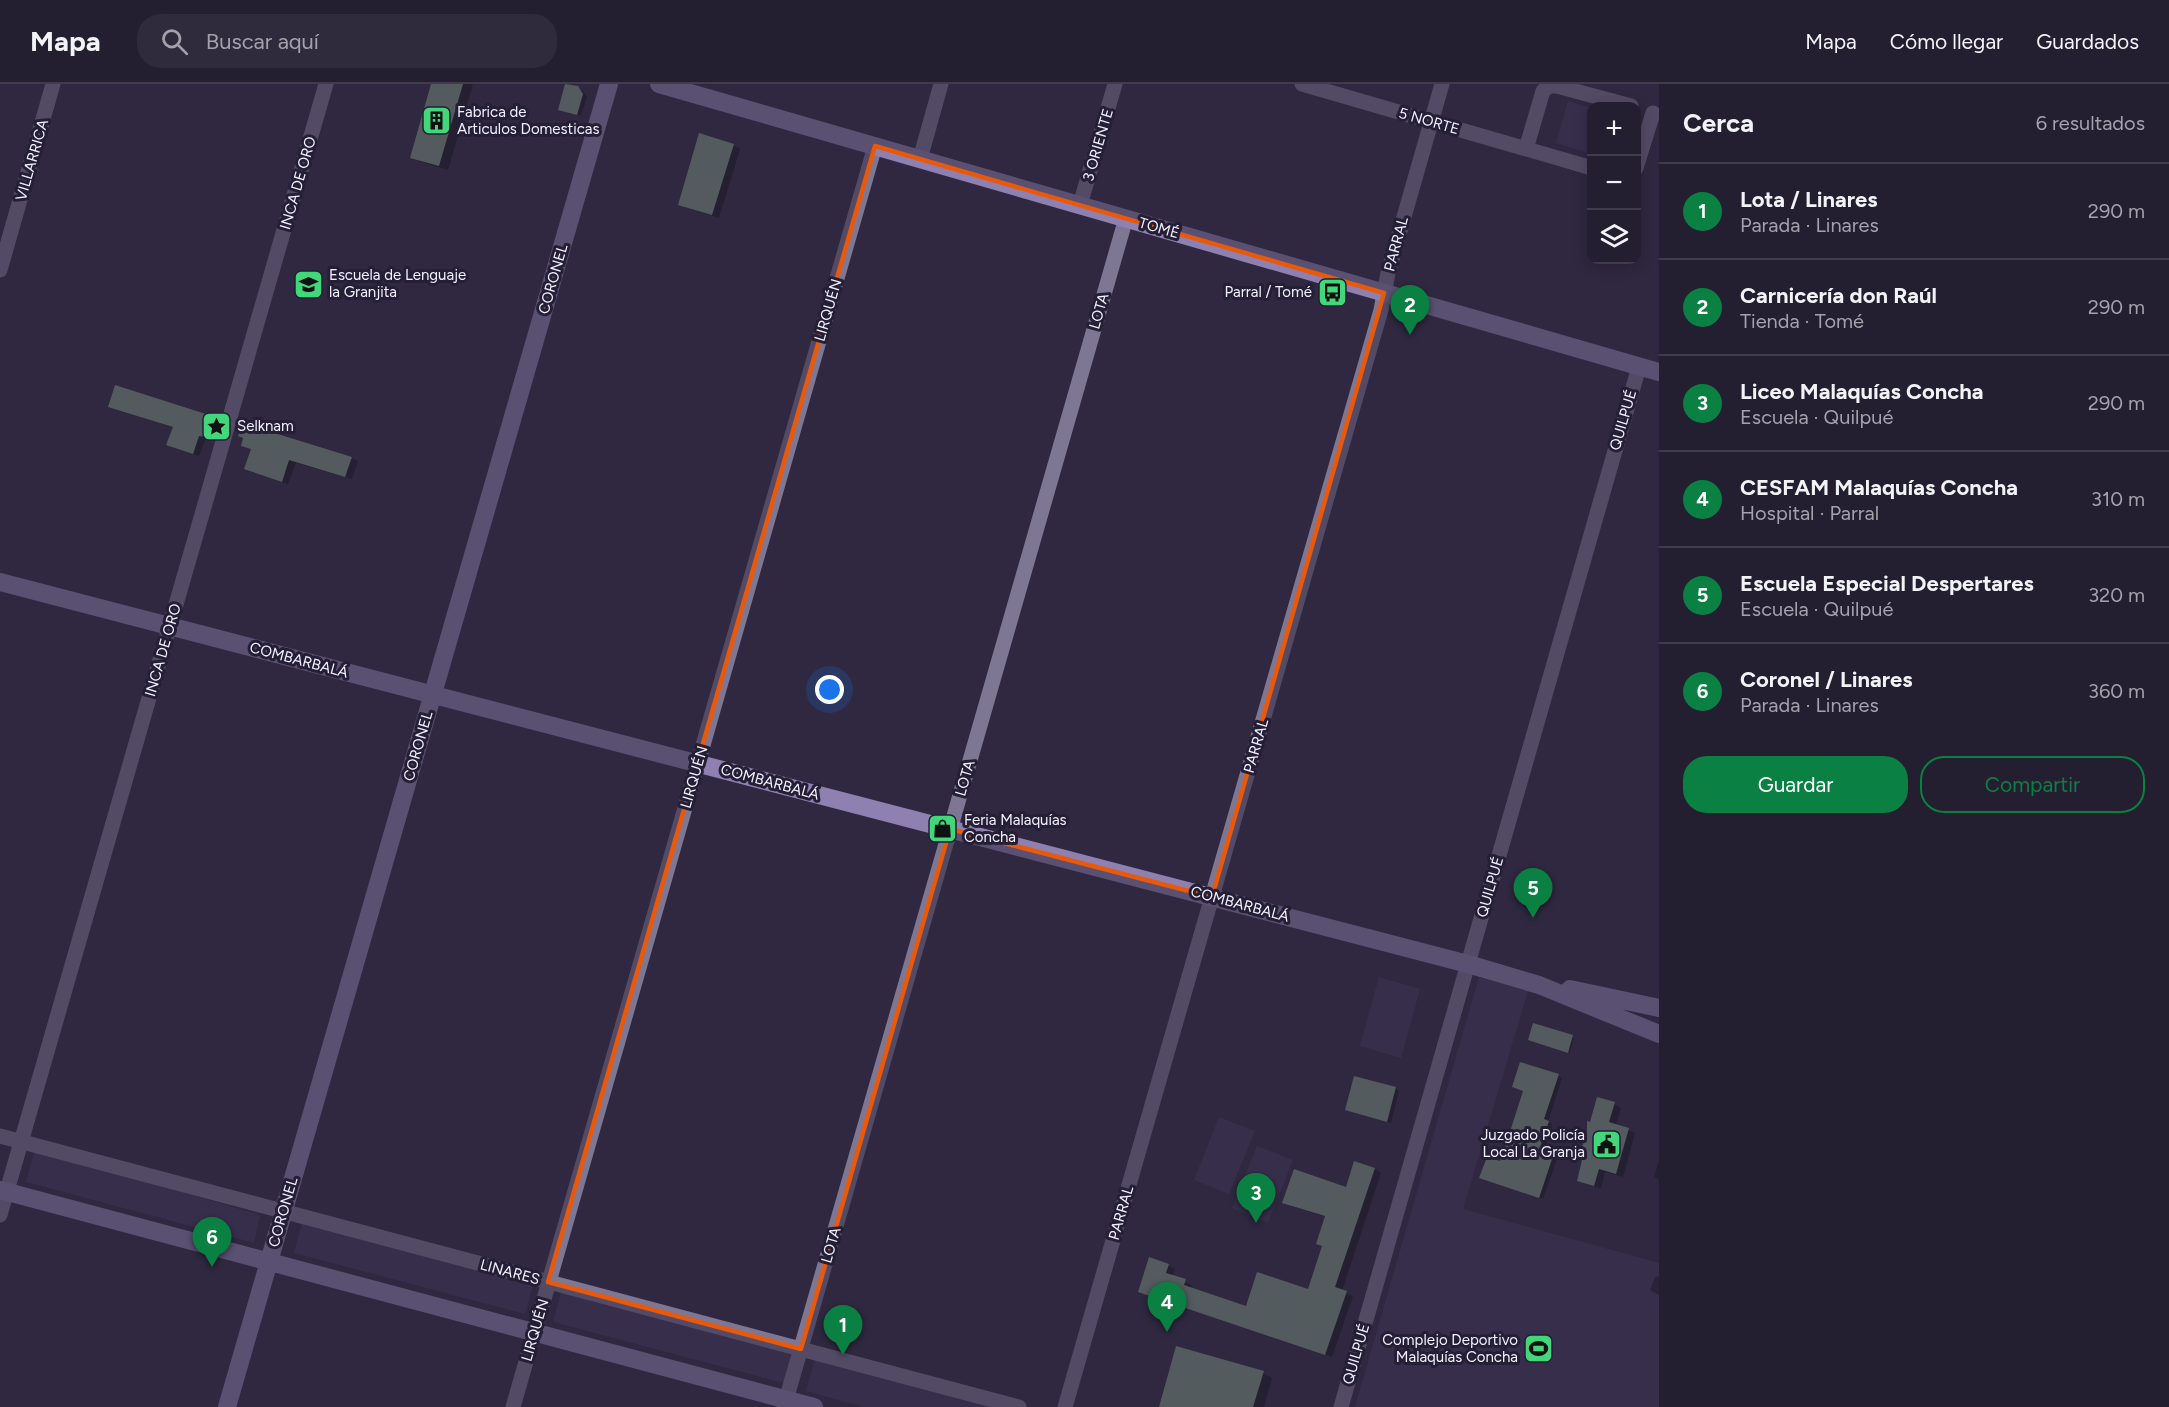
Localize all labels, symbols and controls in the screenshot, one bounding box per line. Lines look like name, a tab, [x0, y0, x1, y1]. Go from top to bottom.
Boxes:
search box	[137, 14, 557, 68]
text: Mapa	[30, 24, 101, 58]
icon: search	[158, 25, 191, 58]
text: Buscar aquí	[206, 28, 319, 55]
text: Mapa	[1805, 29, 1857, 54]
text: Cómo llegar	[1890, 29, 2003, 54]
text: Guardados	[2036, 29, 2139, 54]
map controls	[1587, 102, 1641, 264]
button: +	[1587, 102, 1641, 156]
place label: Fabrica de Articulos Domesticas	[457, 103, 599, 138]
street label: 5 NORTE	[1397, 104, 1461, 138]
building icon: Fabrica de Articulos Domesticas	[420, 105, 452, 137]
street label: 3 ORIENTE	[1079, 107, 1117, 183]
text: Cerca	[1683, 107, 1754, 139]
text: 6 resultados	[2036, 111, 2145, 135]
street label: VILLARRICA	[12, 117, 52, 203]
street label: INCA DE ORO	[276, 134, 320, 232]
button: −	[1587, 156, 1641, 210]
text: Lota / Linares	[1740, 186, 1878, 213]
text: 1	[1698, 199, 1707, 223]
text: 290 m	[2088, 199, 2145, 223]
button: layers	[1587, 210, 1641, 264]
text: Parada · Linares	[1740, 213, 1879, 237]
street label: TOMÉ	[1137, 214, 1181, 242]
street label: PARRAL	[1380, 215, 1412, 273]
street label: CORONEL	[534, 242, 572, 316]
place label: Escuela de Lenguaje la Granjita	[329, 266, 466, 301]
school or university icon: Escuela de Lenguaje la Granjita	[292, 268, 324, 300]
bus stop icon: Parral / Tomé	[1317, 276, 1349, 308]
street label: LIRQUÉN	[811, 277, 845, 343]
text: Carnicería don Raúl	[1740, 282, 1937, 309]
place label: Parral / Tomé	[1224, 283, 1312, 301]
pin: 2	[1390, 286, 1430, 335]
street label: LOTA	[1085, 291, 1113, 331]
text: 2	[1697, 295, 1708, 319]
text: 290 m	[2088, 295, 2145, 319]
text: Tienda · Tomé	[1740, 309, 1864, 333]
text: Liceo Malaquías Concha	[1740, 378, 1984, 405]
street label: QUILPUÉ	[1606, 388, 1640, 452]
text: 3	[1697, 391, 1708, 415]
text: 290 m	[2088, 391, 2145, 415]
text: Escuela · Quilpué	[1740, 405, 1893, 429]
place icon: Selknam	[200, 410, 232, 442]
place label: Selknam	[237, 417, 294, 435]
text: CESFAM Malaquías Concha	[1740, 474, 2018, 501]
text: 4	[1696, 487, 1709, 511]
text: 310 m	[2091, 487, 2145, 511]
text: Hospital · Parral	[1740, 501, 1879, 525]
text: Escuela Especial Despertares	[1740, 570, 2034, 597]
text: 5	[1697, 583, 1708, 607]
text: 320 m	[2088, 583, 2145, 607]
text: Escuela · Quilpué	[1740, 597, 1893, 621]
street label: INCA DE ORO	[141, 601, 185, 699]
street label: COMBARBALÁ	[248, 638, 350, 682]
text: Coronel / Linares	[1740, 666, 1913, 693]
your location	[815, 675, 844, 704]
text: 6	[1697, 679, 1708, 703]
text: 360 m	[2088, 679, 2145, 703]
text: Parada · Linares	[1740, 693, 1879, 717]
street label: CORONEL	[399, 709, 437, 783]
street label: PARRAL	[1240, 717, 1272, 775]
street label: LIRQUÉN	[677, 744, 711, 810]
button: Guardar	[1683, 756, 1908, 813]
button: Compartir	[1920, 756, 2145, 813]
street label: LOTA	[951, 758, 979, 798]
street label: COMBARBALÁ	[719, 760, 821, 804]
place label: Feria Malaquías Concha	[964, 811, 1067, 846]
shop icon: Feria Malaquías Concha	[927, 813, 959, 845]
street label: QUILPUÉ	[1473, 855, 1507, 919]
pin: 5	[1514, 868, 1552, 918]
street label: COMBARBALÁ	[1189, 882, 1291, 926]
place label: Juzgado Policía Local La Granja	[1481, 1126, 1585, 1161]
public building icon: Juzgado Policía Local La Granja	[1590, 1128, 1622, 1160]
pin: 3	[1236, 1174, 1276, 1223]
street label: CORONEL	[264, 1175, 302, 1249]
street label: PARRAL	[1105, 1184, 1137, 1242]
pin: 6	[192, 1218, 232, 1267]
street label: LOTA	[817, 1225, 845, 1265]
street label: LINARES	[478, 1255, 542, 1289]
pin: 4	[1148, 1282, 1186, 1332]
street label: LIRQUÉN	[518, 1297, 552, 1363]
pin: 1	[824, 1306, 862, 1355]
street label: QUILPUÉ	[1339, 1322, 1373, 1386]
place label: Complejo Deportivo Malaquías Concha	[1382, 1331, 1518, 1366]
sports icon: Complejo Deportivo Malaquías Concha	[1523, 1333, 1555, 1365]

